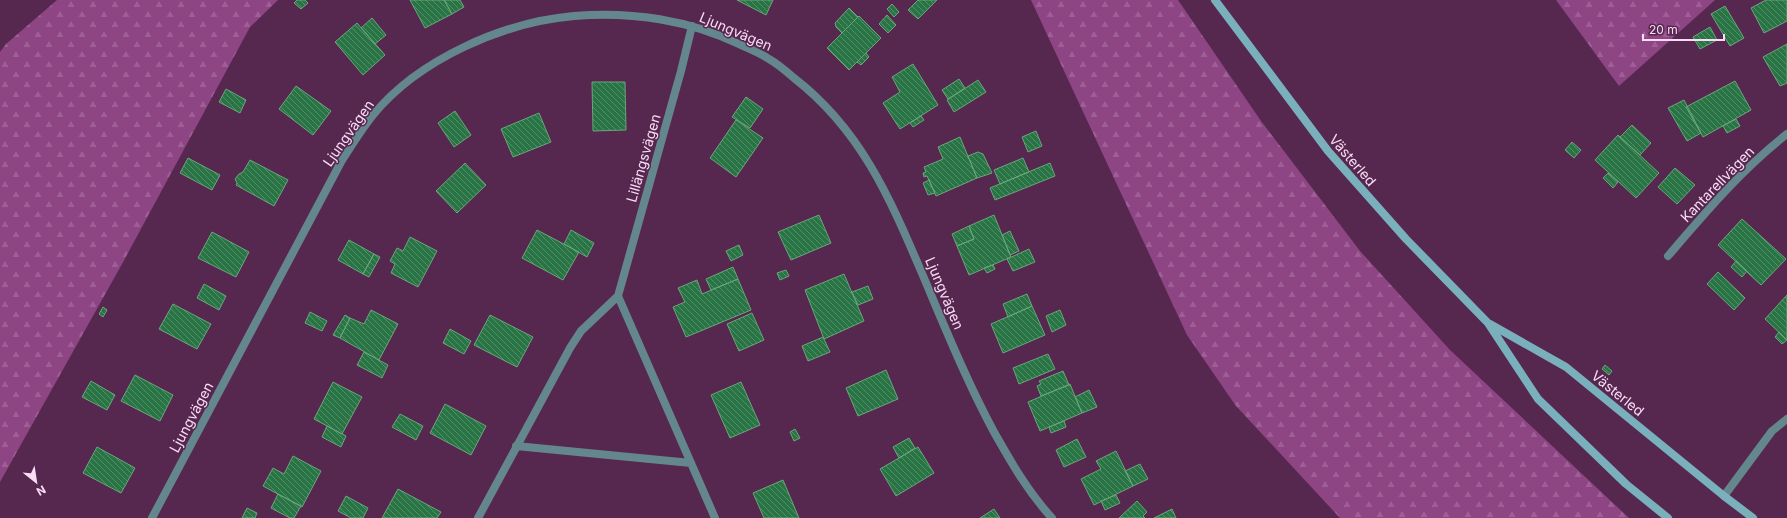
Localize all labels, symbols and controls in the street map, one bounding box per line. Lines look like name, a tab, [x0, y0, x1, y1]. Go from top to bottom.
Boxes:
street label: Ljungvägen	[697, 8, 775, 54]
scale bar	[1643, 16, 1724, 42]
text: 20 m	[1649, 22, 1678, 37]
street label: Ljungvägen	[319, 97, 377, 169]
street label: Lillängsvägen	[622, 112, 664, 204]
street label: Västerled	[1326, 131, 1380, 189]
street label: Kantarellvägen	[1677, 143, 1757, 225]
street label: Ljungvägen	[922, 254, 968, 332]
street label: Västerled	[1588, 367, 1648, 419]
street label: Ljungvägen	[165, 379, 217, 455]
north arrow	[16, 462, 56, 502]
text: N	[34, 483, 48, 499]

